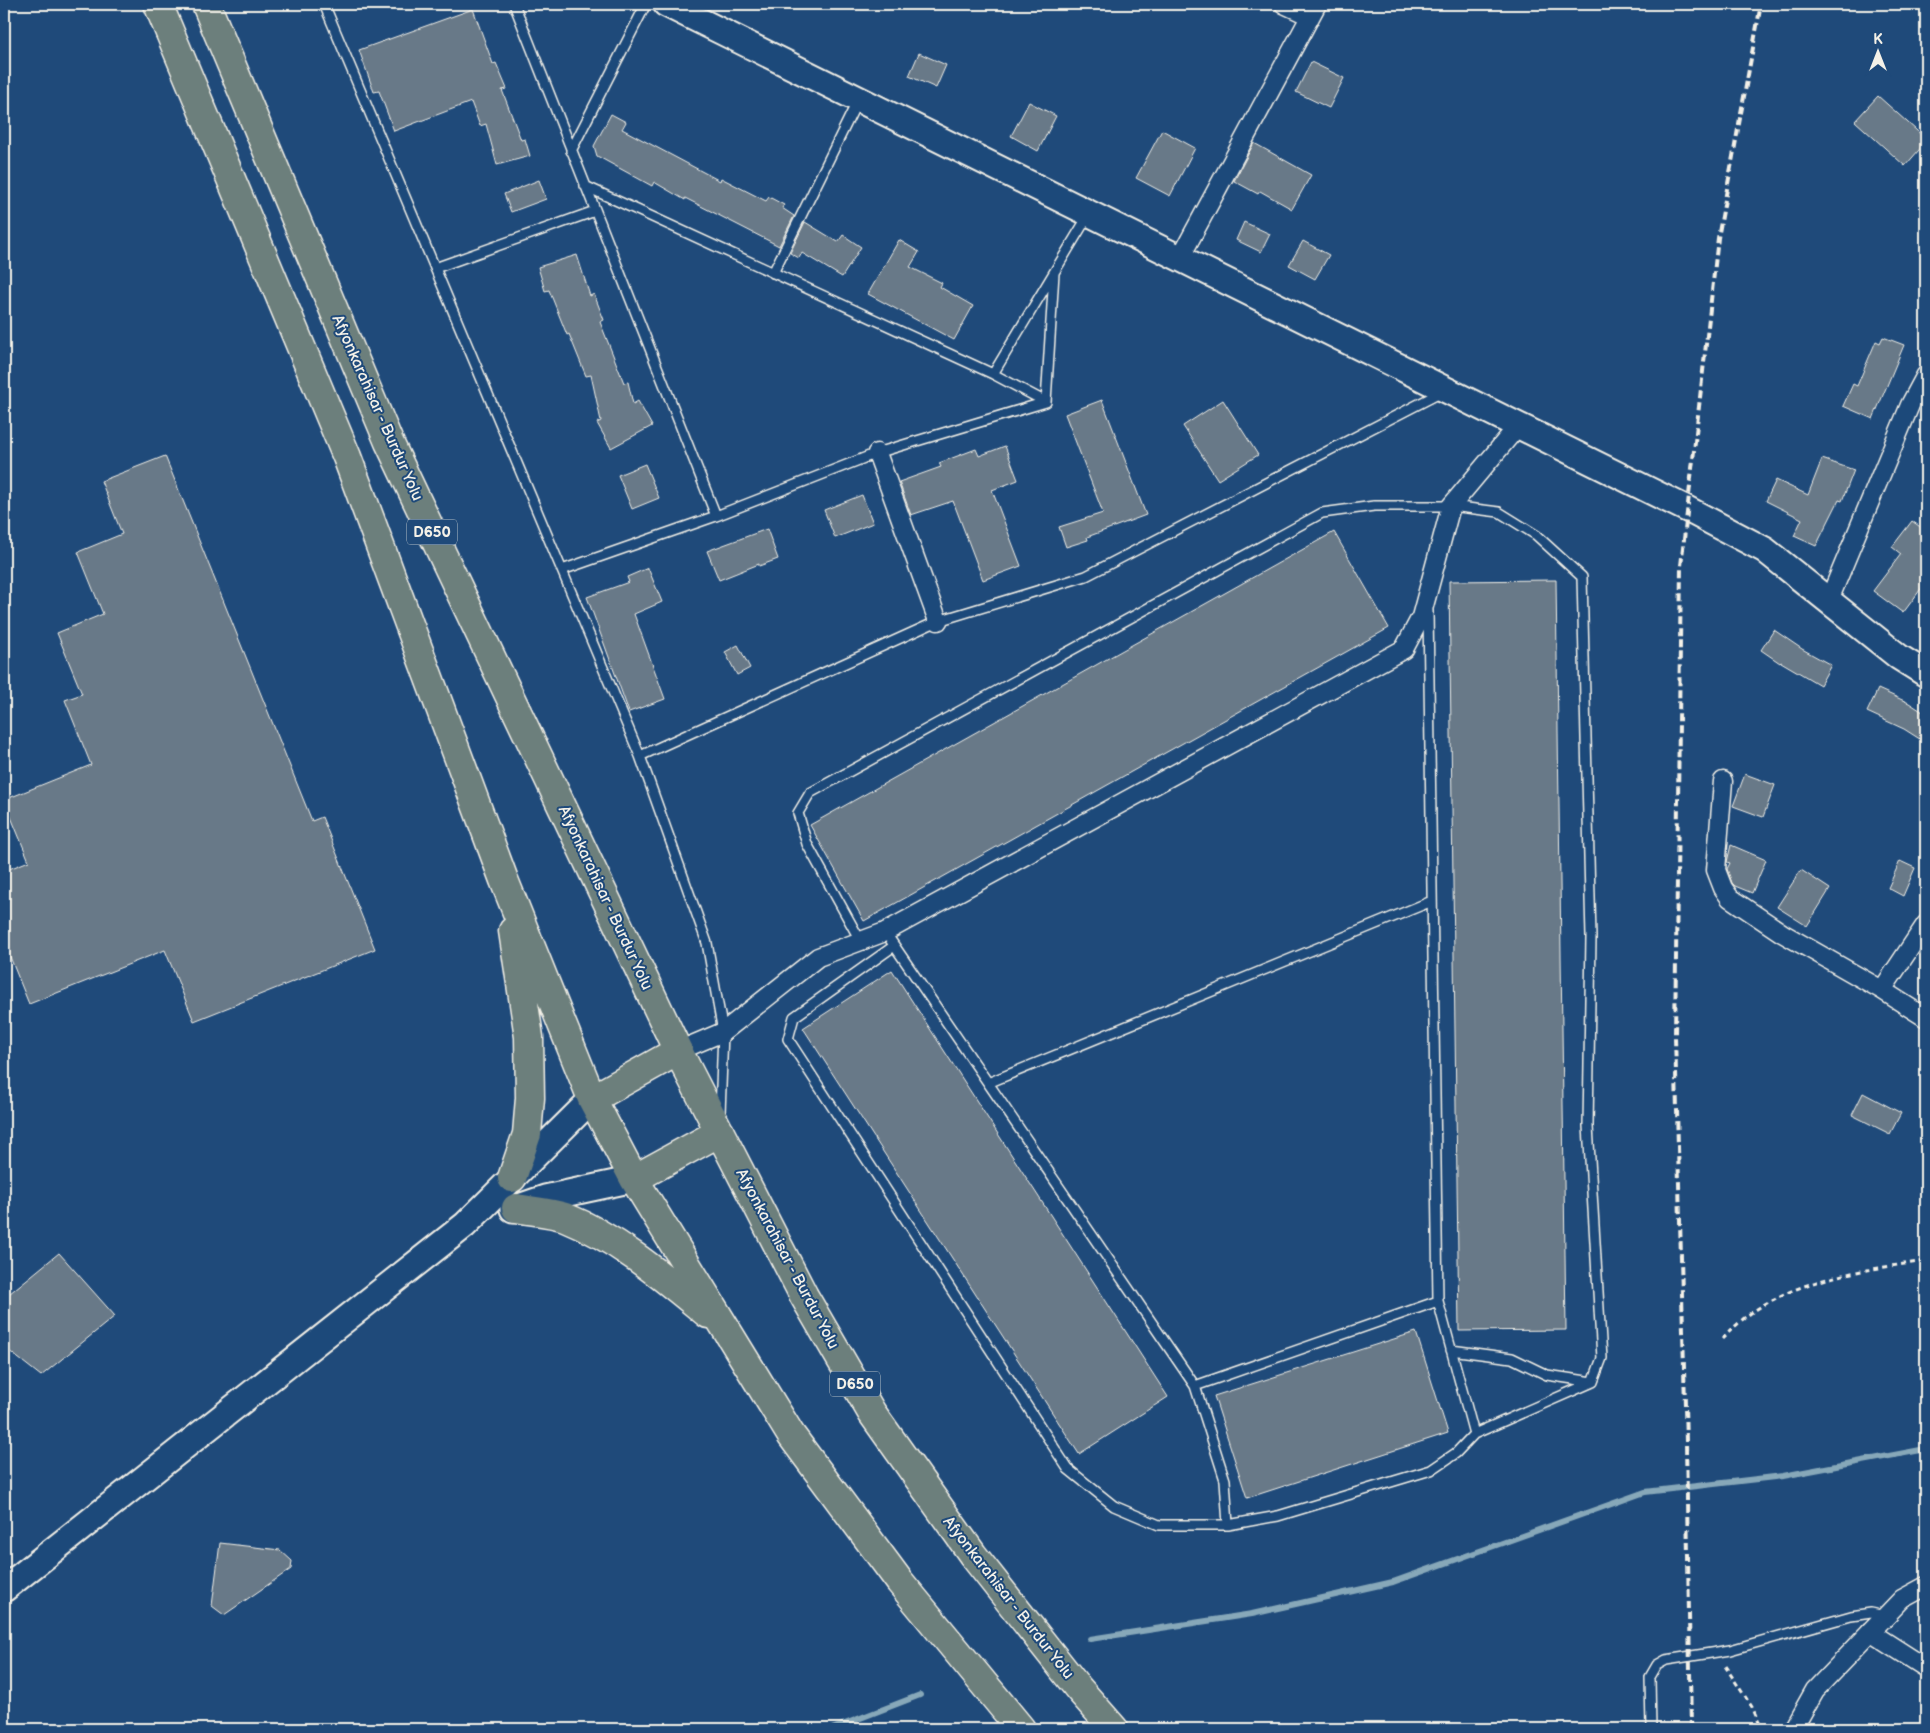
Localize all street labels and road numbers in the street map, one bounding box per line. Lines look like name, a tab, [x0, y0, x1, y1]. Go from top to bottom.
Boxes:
street label: Afyonkarahisar - Burdur Yolu	[327, 312, 427, 504]
road number: D650	[407, 520, 457, 544]
street label: Afyonkarahisar - Burdur Yolu	[554, 803, 656, 993]
street label: Afyonkarahisar - Burdur Yolu	[731, 1166, 843, 1352]
road number: D650	[830, 1372, 880, 1396]
street label: Afyonkarahisar - Burdur Yolu	[939, 1513, 1077, 1683]

